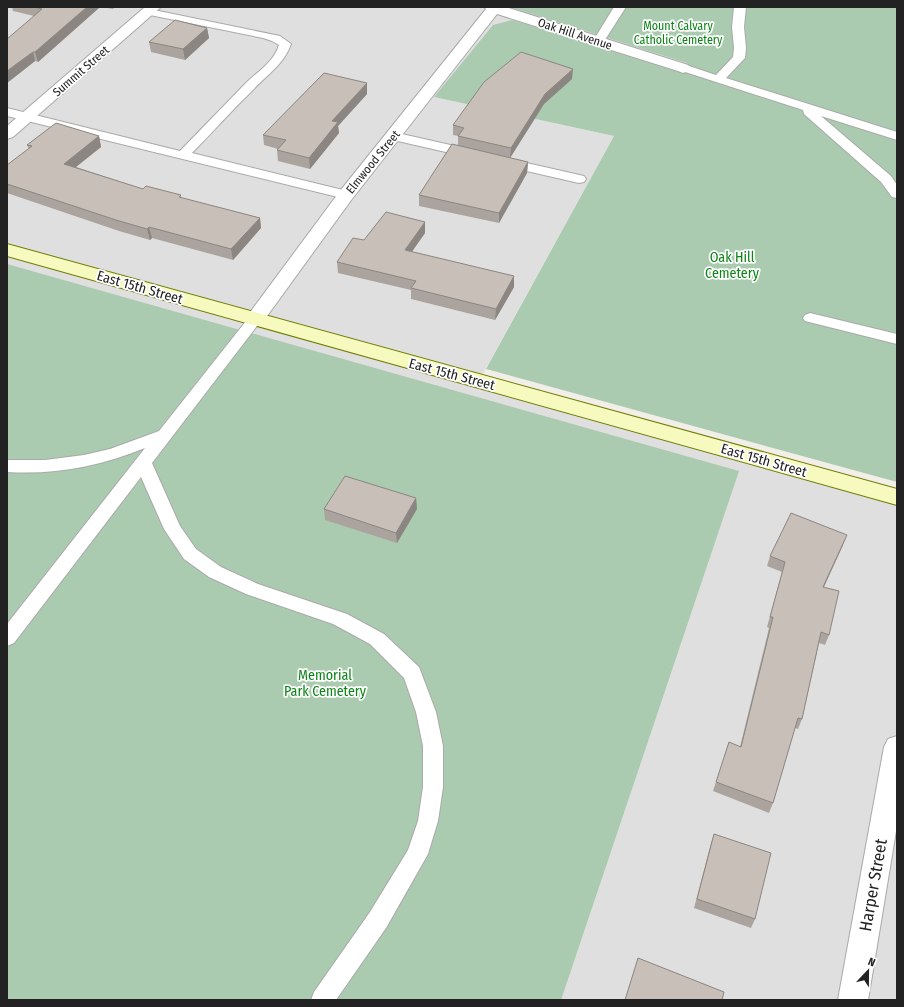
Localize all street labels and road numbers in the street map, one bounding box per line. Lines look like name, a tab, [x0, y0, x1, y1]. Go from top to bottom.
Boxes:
street label: Oak Hill Avenue	[536, 15, 614, 53]
street label: Summit Street	[50, 43, 112, 99]
street label: Elmwood Street	[343, 128, 403, 196]
street label: East 15th Street	[95, 267, 185, 308]
street label: East 15th Street	[407, 355, 497, 394]
street label: East 15th Street	[719, 440, 809, 481]
street label: Harper Street	[855, 837, 892, 933]

